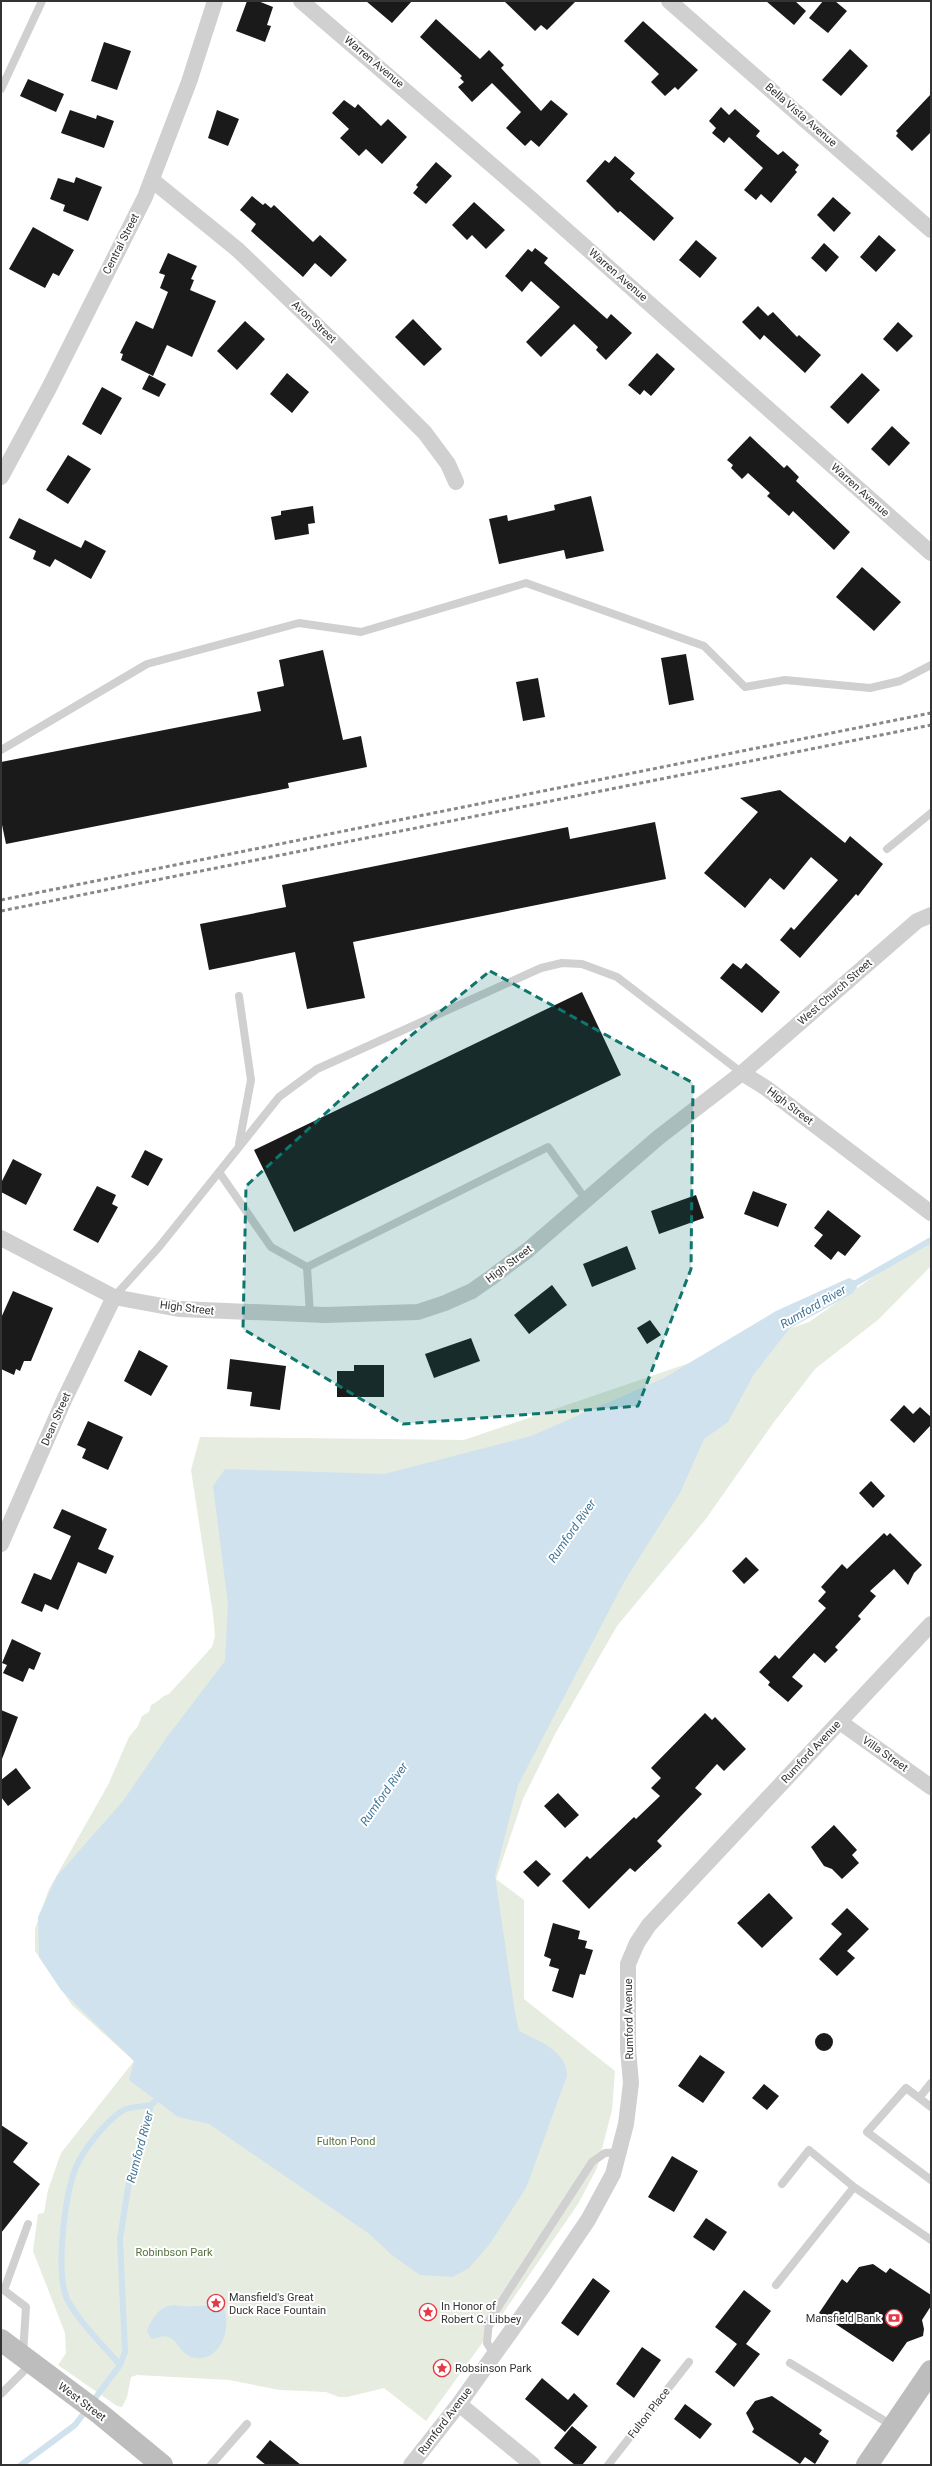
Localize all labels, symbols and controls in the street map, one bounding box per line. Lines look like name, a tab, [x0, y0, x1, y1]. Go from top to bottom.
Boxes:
street label: Warren Avenue	[342, 33, 406, 91]
street label: Bella Vista Avenue	[763, 80, 839, 150]
street label: Central Street	[100, 211, 142, 277]
street label: Warren Avenue	[586, 246, 650, 304]
street label: Avon Street	[289, 298, 339, 346]
street label: Warren Avenue	[828, 461, 892, 520]
street label: West Church Street	[795, 956, 875, 1028]
street label: High Street	[764, 1084, 816, 1128]
street label: High Street	[483, 1242, 535, 1286]
water label: Rumford River	[778, 1282, 849, 1331]
street label: High Street	[159, 1298, 215, 1318]
street label: Dean Street	[38, 1390, 74, 1448]
water label: Rumford River	[545, 1496, 599, 1565]
street label: Rumford Avenue	[779, 1718, 844, 1786]
street label: Villa Street	[860, 1734, 911, 1775]
water label: Rumford River	[357, 1759, 411, 1828]
street label: Rumford Avenue	[622, 1978, 636, 2060]
water label: Rumford River	[124, 2109, 157, 2184]
park label: Fulton Pond	[317, 2135, 375, 2148]
park label: Robinbson Park	[135, 2246, 213, 2259]
place label: Mansfield's Great Duck Race Fountain	[229, 2291, 326, 2317]
place icon: Mansfield's Great Duck Race Fountain	[206, 2293, 226, 2313]
place label: In Honor of Robert C. Libbey	[441, 2300, 522, 2326]
place icon: In Honor of Robert C. Libbey	[418, 2302, 438, 2322]
bank icon: Mansfield Bank	[884, 2308, 904, 2328]
place label: Mansfield Bank	[806, 2312, 881, 2325]
place icon: Robsinson Park	[432, 2358, 452, 2378]
place label: Robsinson Park	[455, 2362, 532, 2375]
street label: West Street	[56, 2380, 109, 2424]
street label: Rumford Avenue	[415, 2385, 475, 2457]
street label: Fulton Place	[625, 2385, 673, 2441]

